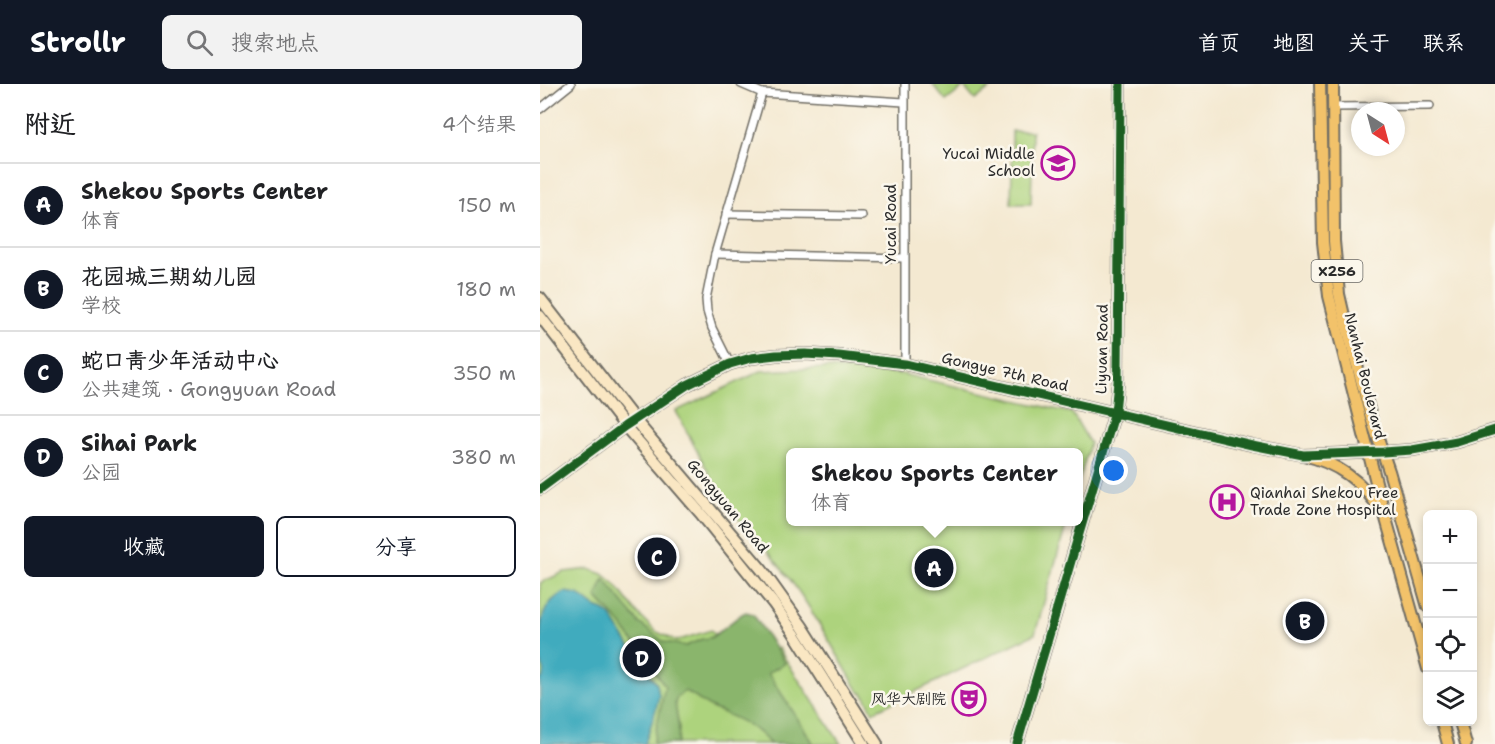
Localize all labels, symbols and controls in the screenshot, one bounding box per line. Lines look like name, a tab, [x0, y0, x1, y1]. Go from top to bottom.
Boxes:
search box	[162, 15, 582, 69]
text: Strollr	[30, 23, 126, 61]
icon: search	[183, 26, 216, 59]
text: 搜索地点	[231, 28, 319, 57]
text: 首页	[1198, 29, 1240, 57]
text: 地图	[1273, 29, 1315, 57]
text: 关于	[1348, 29, 1390, 57]
text: 联系	[1423, 29, 1465, 57]
north arrow	[1351, 102, 1405, 156]
text: 附近	[24, 106, 76, 141]
text: 4个结果	[442, 111, 516, 137]
place label: Yucai Middle School	[942, 144, 1035, 181]
school or university icon: Yucai Middle School	[1040, 145, 1076, 181]
text: Shekou Sports Center	[81, 177, 328, 206]
street label: Yucai Road	[881, 183, 901, 264]
text: A	[36, 192, 51, 218]
text: 150 m	[458, 192, 516, 218]
text: 体育	[81, 207, 121, 233]
road number: X256	[1312, 260, 1362, 282]
text: 花园城三期幼儿园	[81, 262, 257, 291]
text: B	[37, 276, 50, 302]
text: 180 m	[456, 276, 516, 302]
text: 学校	[81, 292, 121, 318]
street label: Liyuan Road	[1091, 303, 1113, 394]
street label: Nanhai Boulevard	[1340, 311, 1390, 442]
text: 蛇口青少年活动中心	[81, 346, 279, 375]
street label: Gongye 7th Road	[940, 348, 1071, 396]
text: C	[37, 360, 50, 386]
text: 350 m	[452, 360, 516, 386]
text: 公共建筑 · Gongyuan Road	[81, 376, 336, 402]
text: Sihai Park	[81, 429, 197, 458]
text: D	[36, 444, 51, 470]
text: 380 m	[451, 444, 516, 470]
popup	[786, 448, 1083, 526]
street label: Gongyuan Road	[683, 455, 774, 558]
your location	[1099, 456, 1128, 485]
text: 公园	[81, 459, 121, 485]
text: Shekou Sports Center	[811, 459, 1058, 488]
place label: Qianhai Shekou Free Trade Zone Hospital	[1250, 483, 1399, 520]
hospital icon: Qianhai Shekou Free Trade Zone Hospital	[1209, 484, 1245, 520]
text: 体育	[811, 489, 851, 515]
map controls	[1423, 510, 1477, 726]
button: +	[1423, 510, 1477, 564]
button: 收藏	[24, 516, 264, 577]
button: 分享	[276, 516, 516, 577]
pin: C	[638, 534, 676, 580]
pin: A	[914, 546, 954, 590]
button: −	[1423, 564, 1477, 618]
pin: B	[1286, 598, 1324, 644]
button: locate	[1423, 618, 1477, 672]
pin: D	[622, 636, 662, 680]
button: layers	[1423, 672, 1477, 726]
theatre icon: 风华大剧院	[951, 681, 987, 717]
place label: 风华大剧院	[871, 689, 946, 709]

